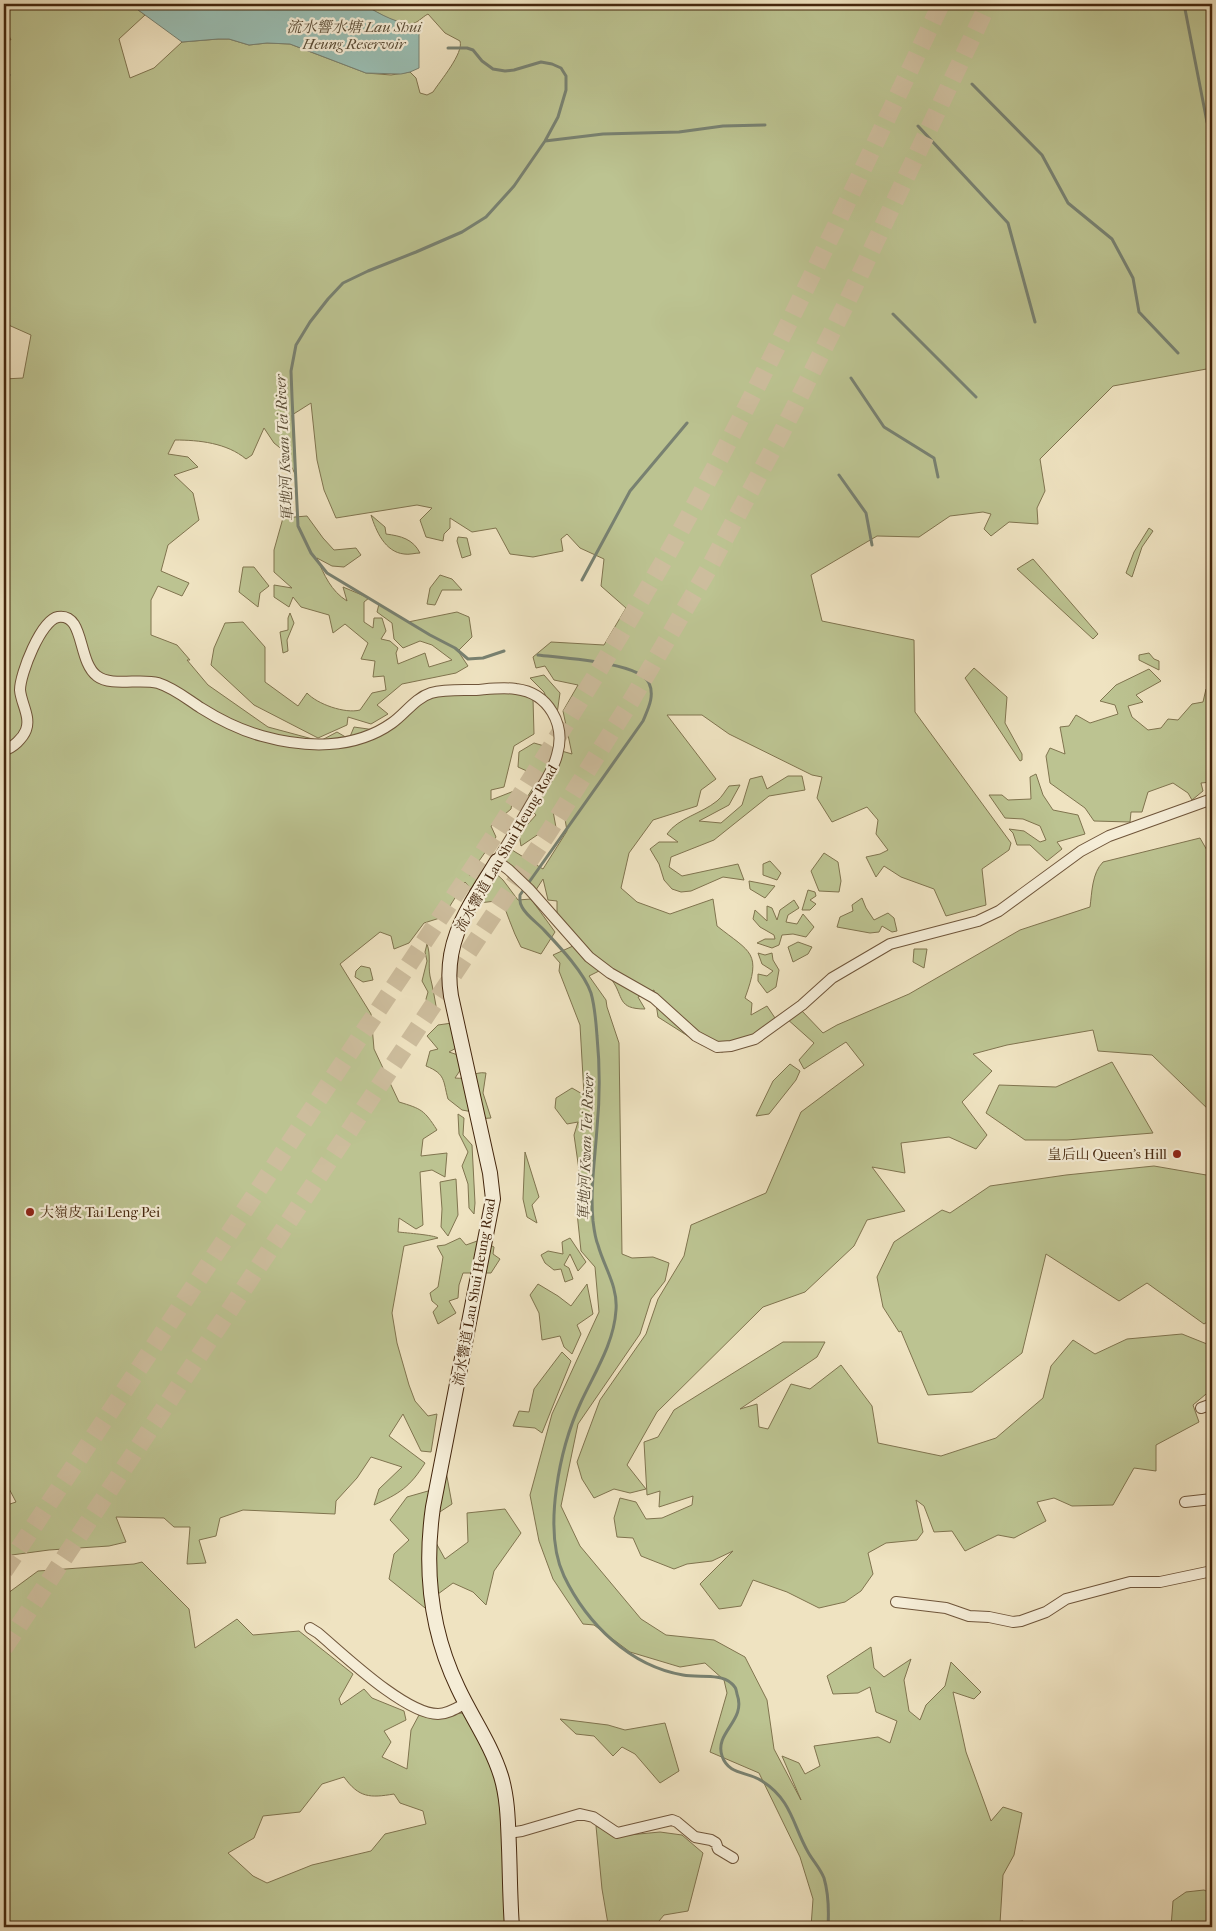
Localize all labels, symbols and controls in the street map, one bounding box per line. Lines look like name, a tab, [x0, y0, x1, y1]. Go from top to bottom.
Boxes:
water label: 流水響水塘 Lau Shui Heung Reservoir	[287, 18, 423, 53]
water label: 軍地河 Kwan Tei River	[271, 373, 297, 522]
street label: 流水響道 Lau Shui Heung Road	[451, 761, 562, 935]
water label: 軍地河 Kwan Tei River	[574, 1072, 598, 1221]
place label: 皇后山 Queen's Hill	[1047, 1146, 1167, 1163]
marker: 皇后山 Queen's Hill	[1171, 1148, 1183, 1160]
street label: 流水響道 Lau Shui Heung Road	[450, 1197, 499, 1387]
place label: 大嶺皮 Tai Leng Pei	[40, 1204, 160, 1221]
marker: 大嶺皮 Tai Leng Pei	[24, 1206, 36, 1218]

